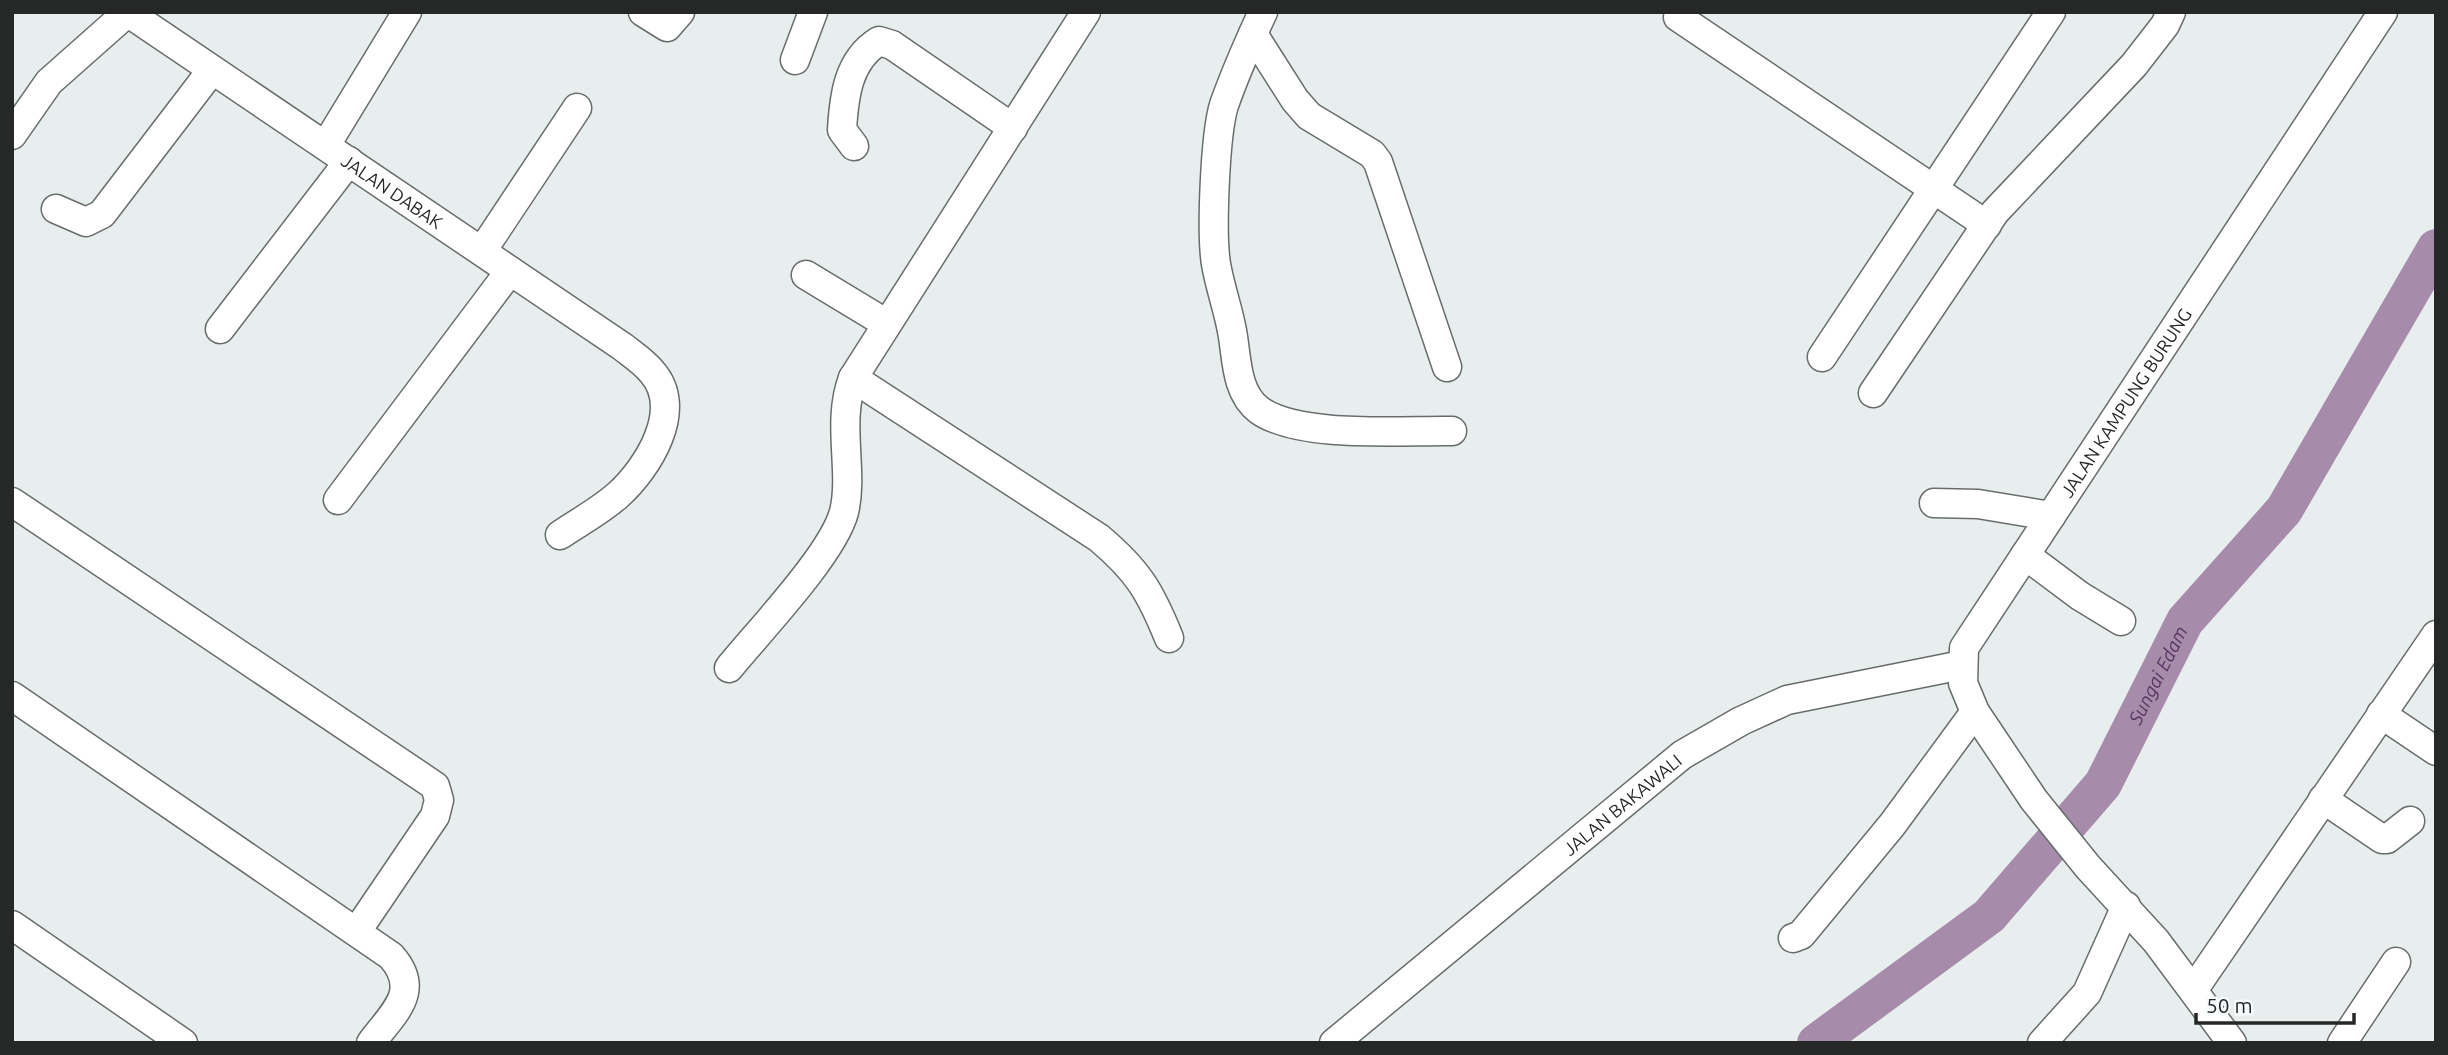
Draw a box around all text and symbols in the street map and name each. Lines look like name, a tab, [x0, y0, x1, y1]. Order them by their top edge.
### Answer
street label: JALAN DABAK	[338, 150, 446, 232]
street label: JALAN KAMPUNG BURUNG	[2056, 304, 2195, 501]
water label: Sungai Edam	[2123, 622, 2192, 729]
street label: JALAN BAKAWALI	[1559, 750, 1685, 859]
scale bar	[2196, 982, 2354, 1026]
text: 50 m	[2206, 993, 2253, 1017]

